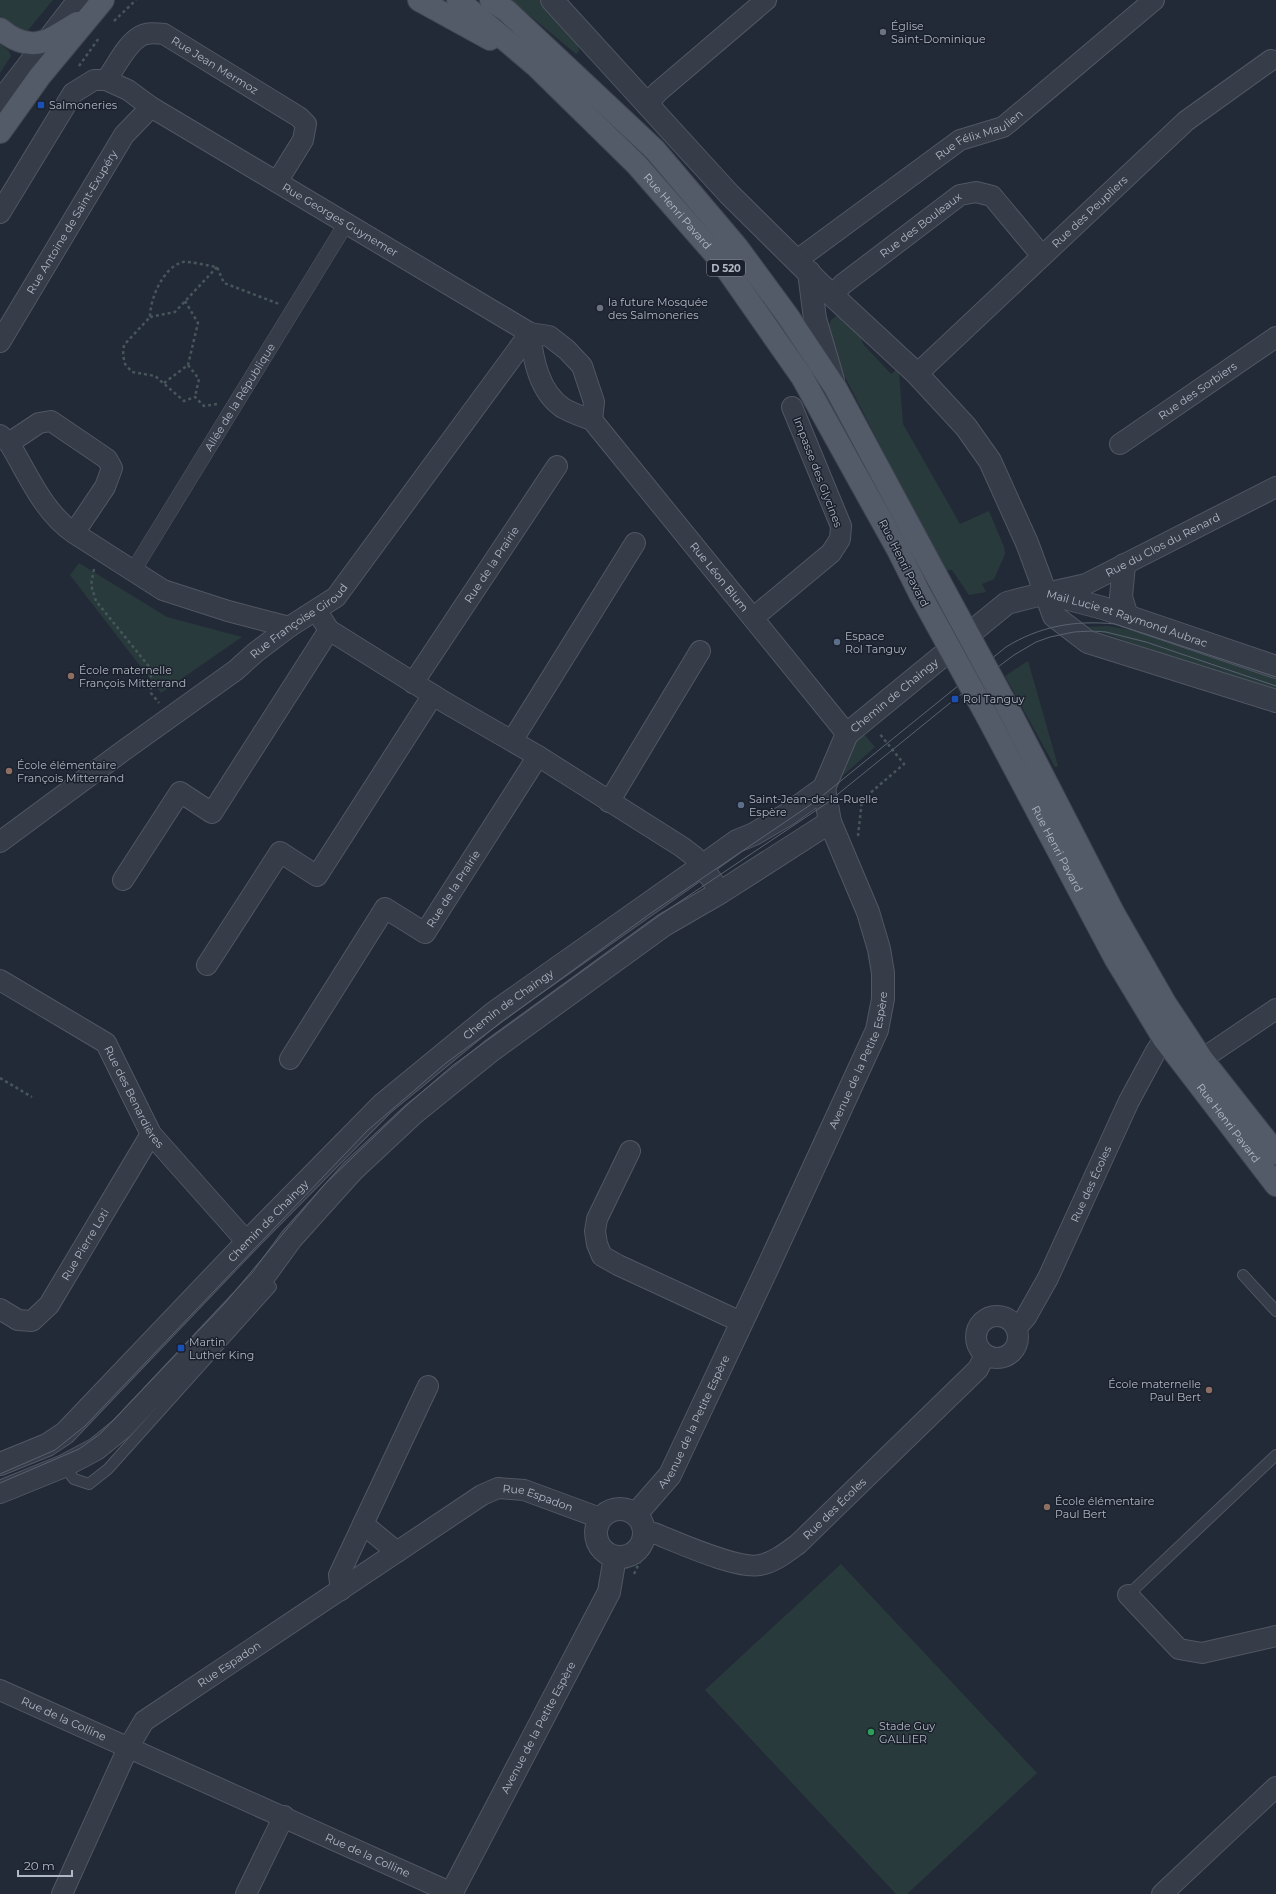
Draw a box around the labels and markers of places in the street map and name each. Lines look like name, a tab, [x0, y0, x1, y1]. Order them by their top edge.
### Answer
place label: Église Saint-Dominique	[891, 19, 986, 46]
marker: Église Saint-Dominique	[878, 27, 888, 37]
place label: Salmoneries	[49, 98, 118, 112]
marker: Salmoneries	[36, 100, 46, 110]
place label: la future Mosquée des Salmoneries	[608, 295, 708, 322]
marker: la future Mosquée des Salmoneries	[595, 303, 605, 313]
place label: Espace Rol Tanguy	[845, 629, 906, 656]
marker: Espace Rol Tanguy	[832, 637, 842, 647]
place label: École maternelle François Mitterrand	[79, 663, 186, 690]
marker: École maternelle François Mitterrand	[66, 671, 76, 681]
place label: Rol Tanguy	[963, 692, 1024, 706]
marker: Rol Tanguy	[950, 694, 960, 704]
place label: École élémentaire François Mitterrand	[17, 758, 124, 785]
marker: École élémentaire François Mitterrand	[4, 766, 14, 776]
place label: Saint-Jean-de-la-Ruelle Espère	[749, 792, 878, 819]
marker: Saint-Jean-de-la-Ruelle Espère	[736, 800, 746, 810]
place label: Martin Luther King	[189, 1335, 254, 1362]
marker: Martin Luther King	[176, 1343, 186, 1353]
place label: École maternelle Paul Bert	[1108, 1377, 1202, 1404]
marker: École maternelle Paul Bert	[1204, 1385, 1214, 1395]
place label: École élémentaire Paul Bert	[1055, 1494, 1155, 1521]
marker: École élémentaire Paul Bert	[1042, 1502, 1052, 1512]
place label: Stade Guy GALLIER	[879, 1719, 935, 1746]
marker: Stade Guy GALLIER	[866, 1727, 876, 1737]

